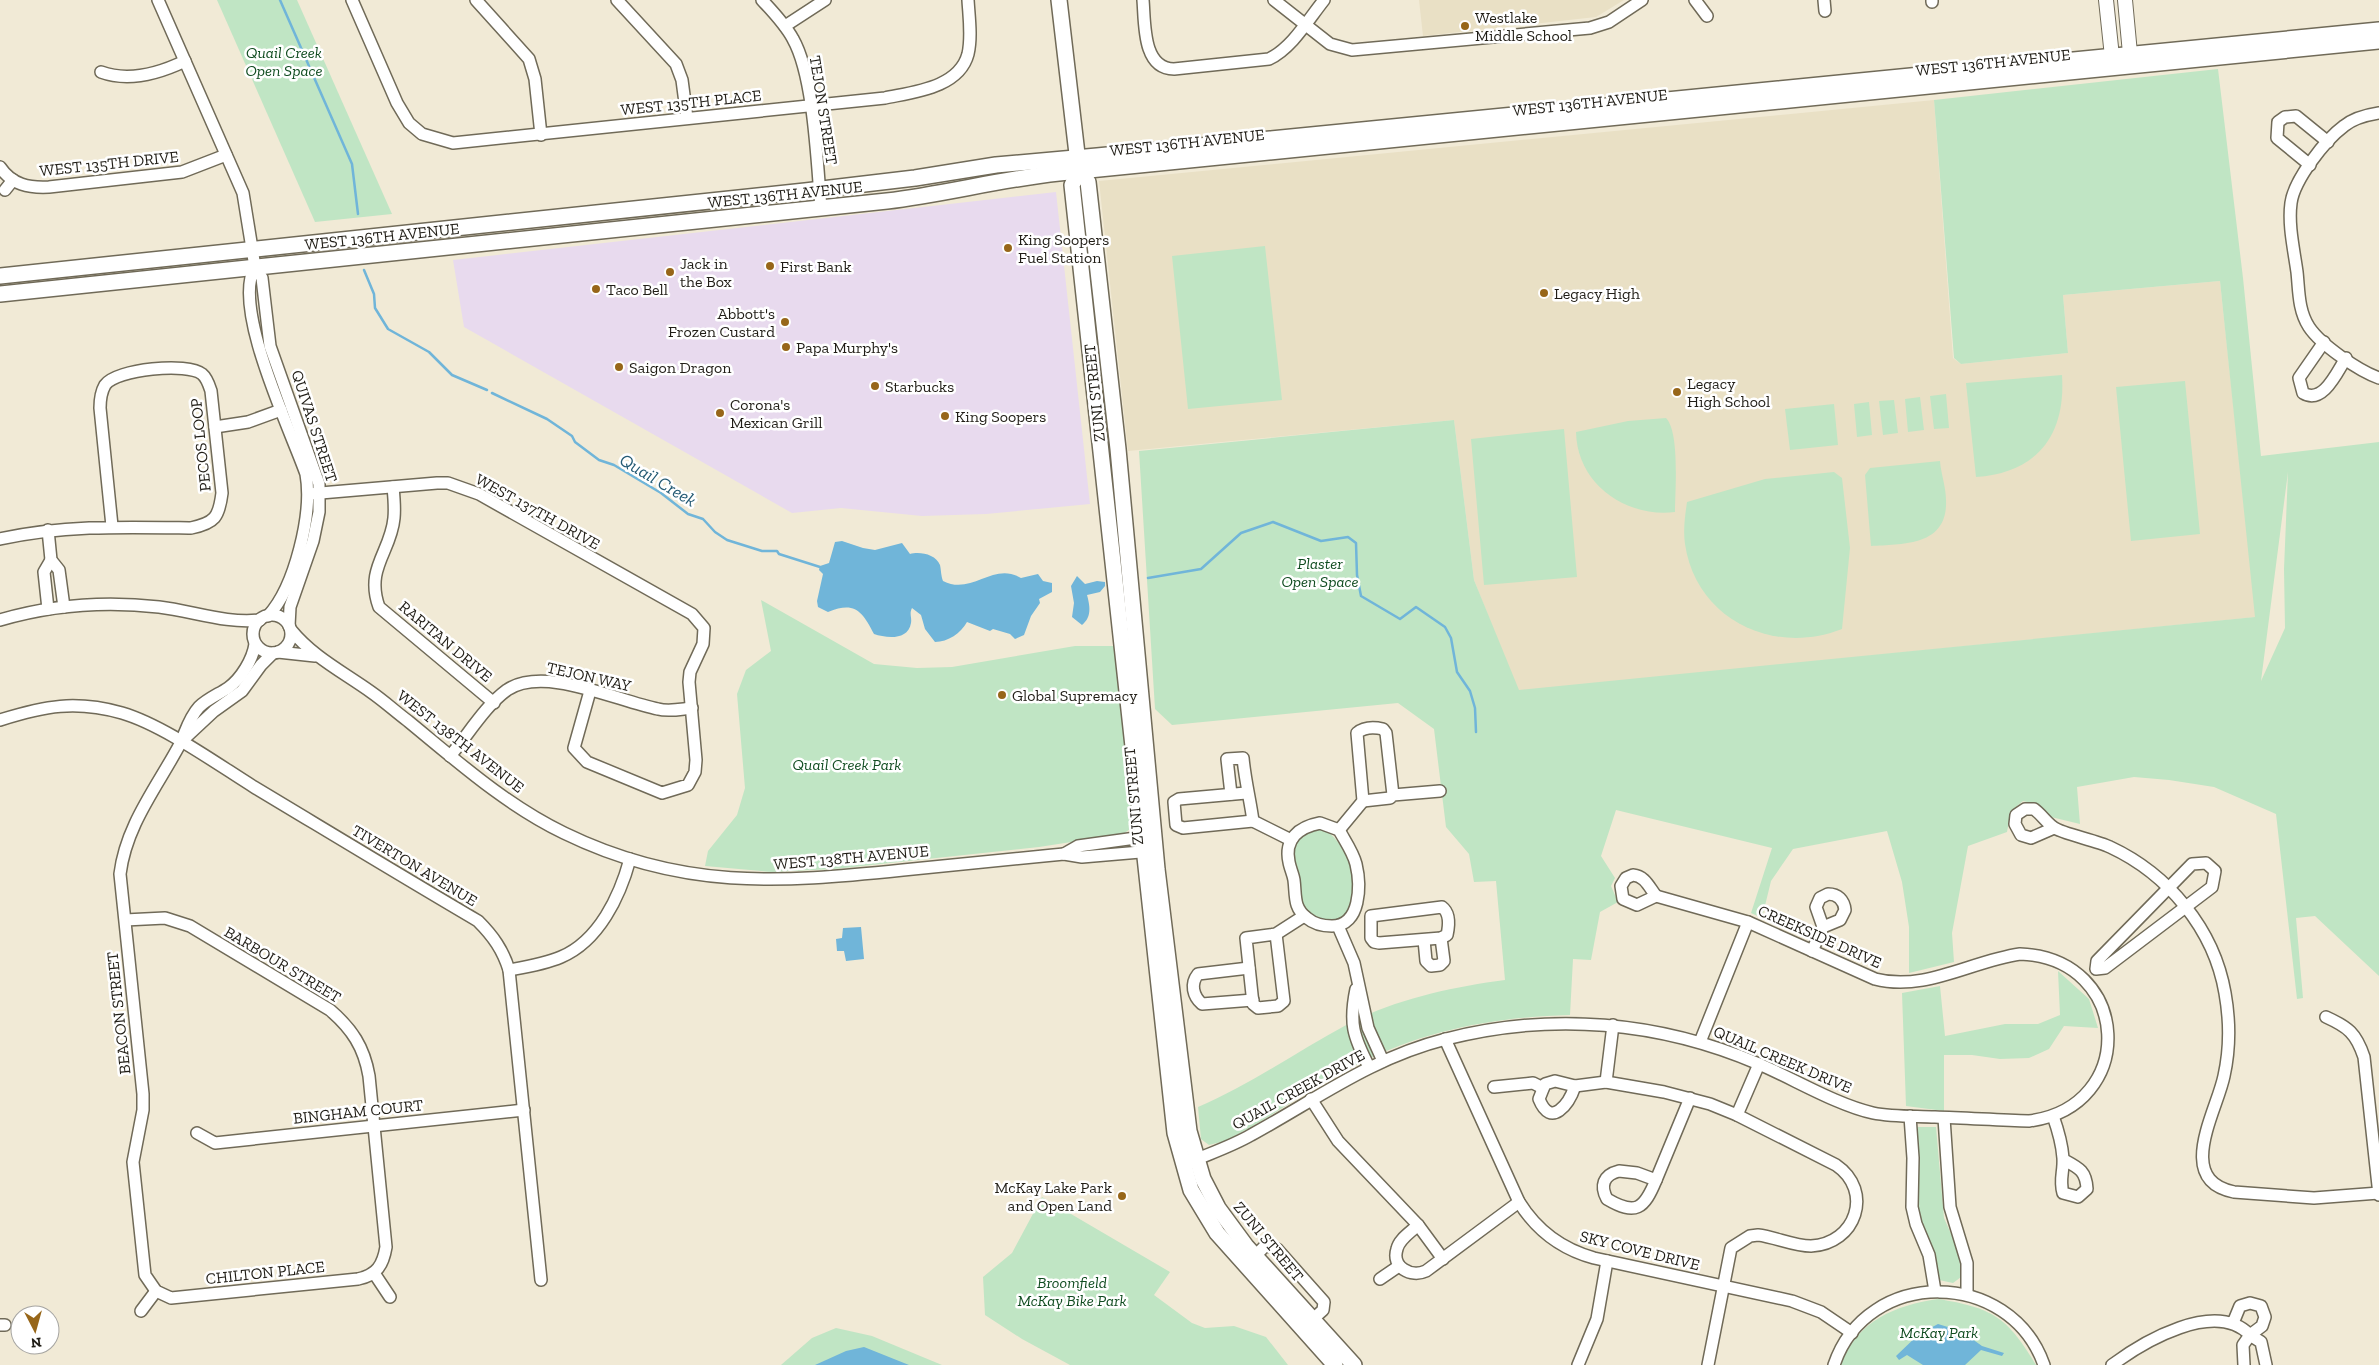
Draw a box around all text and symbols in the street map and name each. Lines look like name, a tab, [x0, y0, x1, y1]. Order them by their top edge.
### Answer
place label: Westlake Middle School	[1475, 8, 1572, 45]
marker: Westlake Middle School	[1459, 20, 1471, 32]
park label: Quail Creek Open Space	[245, 43, 323, 80]
street label: WEST 136TH AVENUE	[1915, 45, 2071, 80]
street label: TEJON STREET	[805, 54, 842, 166]
street label: WEST 136TH AVENUE	[1512, 85, 1668, 120]
street label: WEST 135TH PLACE	[620, 86, 762, 119]
street label: WEST 136TH AVENUE	[1109, 125, 1265, 160]
street label: WEST 135TH DRIVE	[39, 147, 180, 180]
street label: WEST 136TH AVENUE	[707, 177, 863, 212]
street label: WEST 136TH AVENUE	[304, 219, 460, 254]
place label: King Soopers Fuel Station	[1018, 230, 1109, 267]
marker: King Soopers Fuel Station	[1002, 242, 1014, 254]
place label: Jack in the Box	[680, 254, 732, 291]
place label: First Bank	[780, 257, 852, 276]
marker: First Bank	[764, 260, 776, 272]
marker: Jack in the Box	[664, 266, 676, 278]
place label: Taco Bell	[606, 280, 668, 299]
marker: Taco Bell	[590, 283, 602, 295]
place label: Legacy High	[1554, 284, 1640, 303]
marker: Legacy High	[1538, 287, 1550, 299]
place label: Abbott's Frozen Custard	[668, 304, 775, 341]
marker: Abbott's Frozen Custard	[779, 316, 791, 328]
place label: Papa Murphy's	[796, 338, 898, 357]
marker: Papa Murphy's	[780, 341, 792, 353]
street label: ZUNI STREET	[1080, 343, 1109, 443]
place label: Saigon Dragon	[629, 358, 732, 377]
marker: Saigon Dragon	[613, 361, 625, 373]
street label: QUIVAS STREET	[287, 368, 342, 485]
place label: Legacy High School	[1687, 374, 1770, 411]
place label: Starbucks	[885, 377, 954, 396]
marker: Starbucks	[869, 380, 881, 392]
marker: Legacy High School	[1671, 386, 1683, 398]
place label: Corona's Mexican Grill	[730, 395, 823, 432]
street label: PECOS LOOP	[186, 397, 215, 493]
marker: Corona's Mexican Grill	[714, 407, 726, 419]
place label: King Soopers	[955, 407, 1046, 426]
marker: King Soopers	[939, 410, 951, 422]
water label: Quail Creek	[616, 449, 700, 511]
street label: WEST 137TH DRIVE	[472, 469, 603, 553]
park label: Plaster Open Space	[1281, 554, 1359, 591]
street label: RARITAN DRIVE	[395, 597, 496, 686]
street label: TEJON WAY	[545, 658, 633, 695]
street label: WEST 138TH AVENUE	[394, 686, 528, 797]
place label: Global Supremacy	[1012, 686, 1138, 705]
marker: Global Supremacy	[996, 689, 1008, 701]
street label: ZUNI STREET	[1120, 746, 1147, 846]
park label: Quail Creek Park	[793, 755, 901, 774]
street label: TIVERTON AVENUE	[349, 821, 481, 910]
street label: WEST 138TH AVENUE	[773, 841, 929, 874]
street label: CREEKSIDE DRIVE	[1755, 901, 1884, 972]
street label: BARBOUR STREET	[221, 922, 345, 1007]
street label: BEACON STREET	[103, 951, 134, 1075]
street label: QUAIL CREEK DRIVE	[1711, 1022, 1855, 1097]
street label: QUAIL CREEK DRIVE	[1229, 1045, 1368, 1134]
street label: BINGHAM COURT	[292, 1095, 424, 1128]
place label: McKay Lake Park and Open Land	[995, 1178, 1113, 1215]
marker: McKay Lake Park and Open Land	[1116, 1190, 1128, 1202]
street label: ZUNI STREET	[1230, 1198, 1308, 1285]
street label: SKY COVE DRIVE	[1578, 1226, 1702, 1275]
street label: CHILTON PLACE	[205, 1257, 326, 1288]
park label: Broomfield McKay Bike Park	[1017, 1273, 1127, 1310]
north arrow	[10, 1305, 60, 1355]
park label: McKay Park	[1900, 1323, 1978, 1342]
text: N	[30, 1333, 42, 1351]

